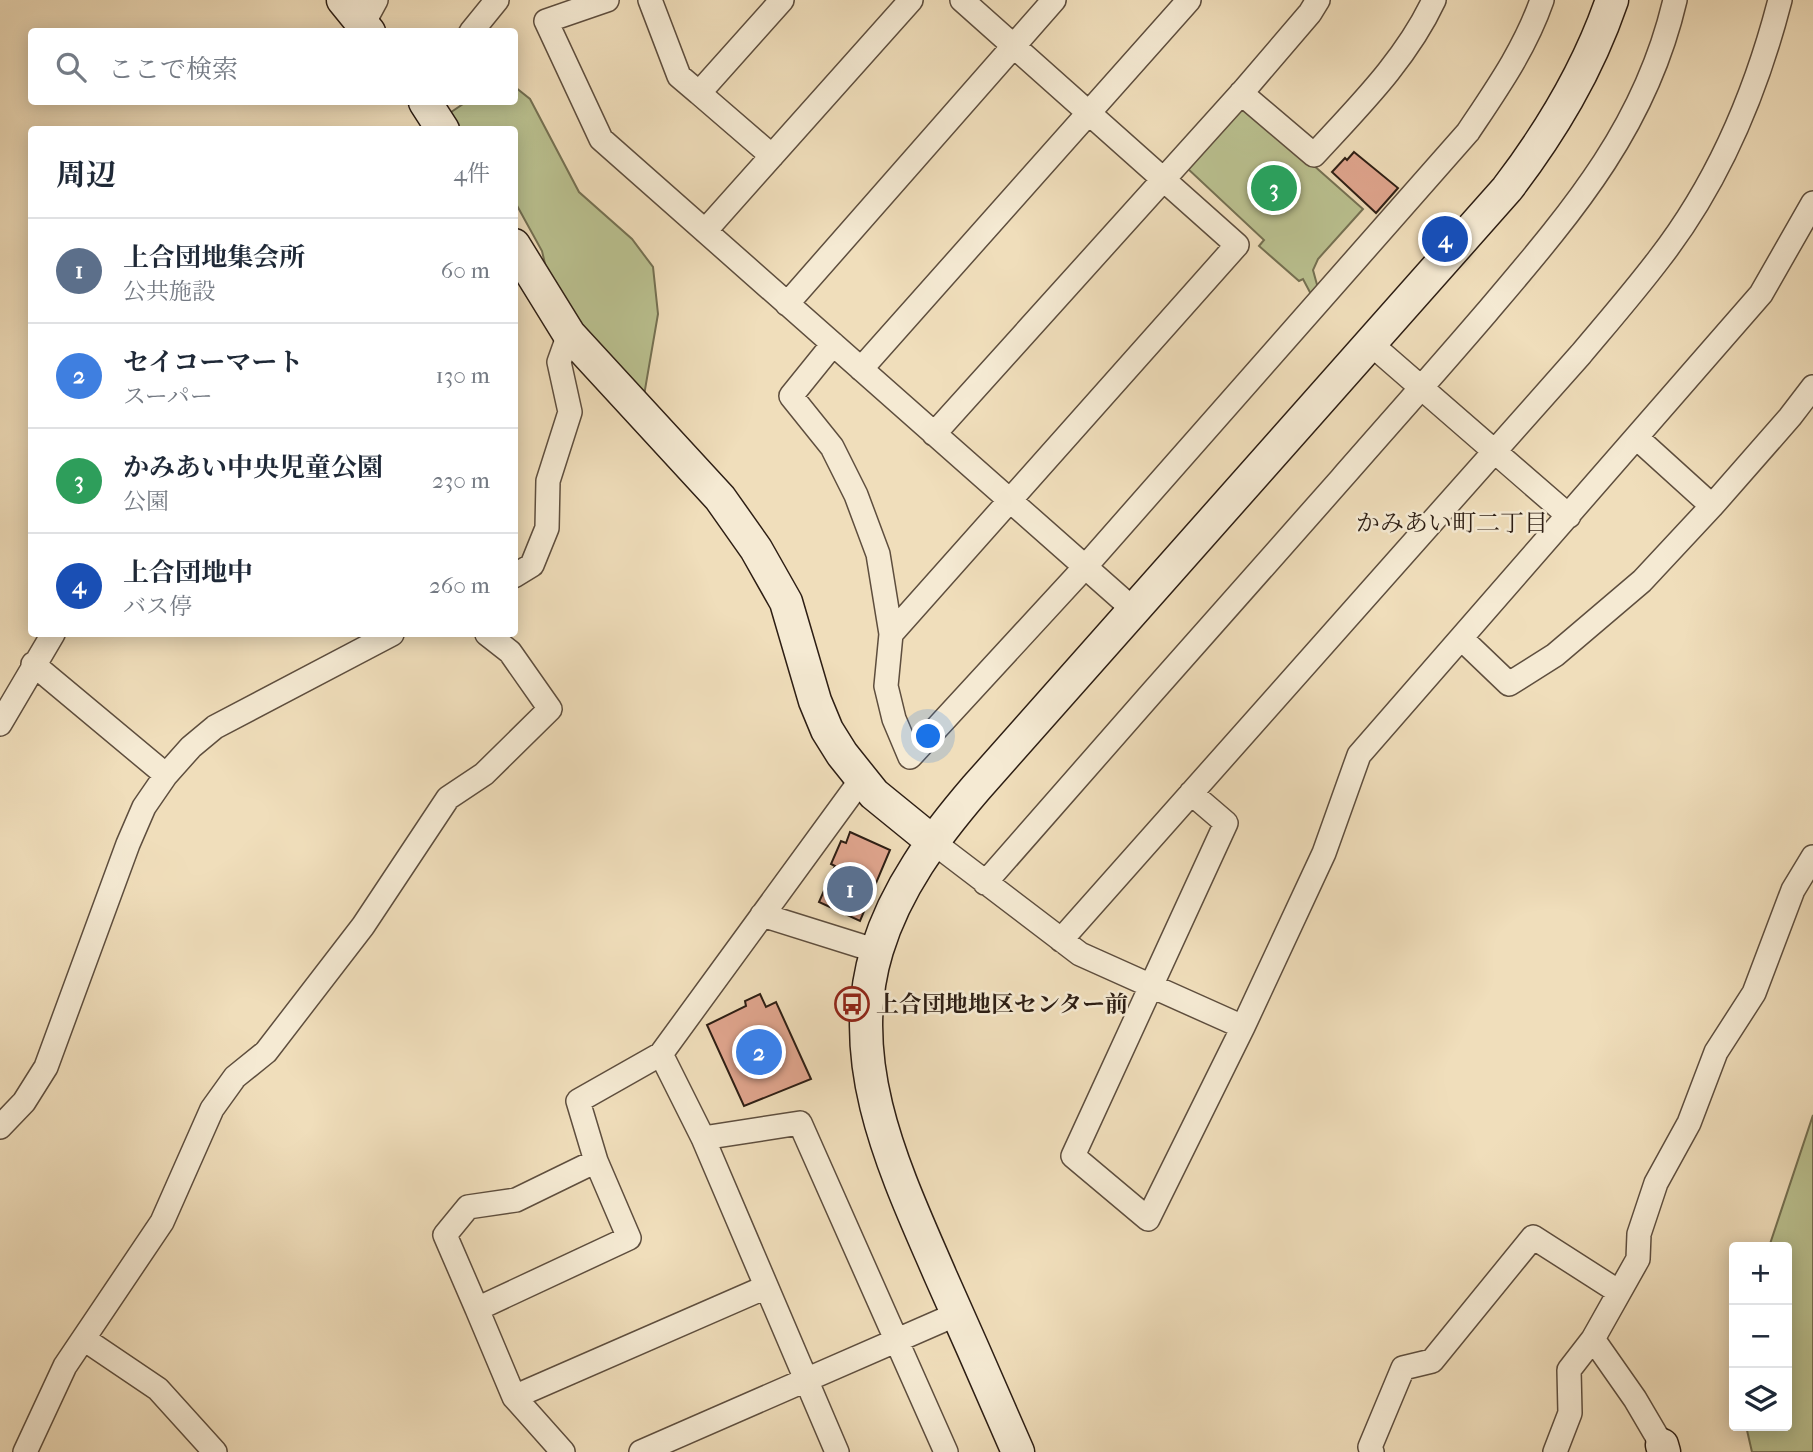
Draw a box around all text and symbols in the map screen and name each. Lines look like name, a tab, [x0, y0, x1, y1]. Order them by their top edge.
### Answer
search box	[28, 28, 518, 105]
icon: search	[52, 48, 90, 86]
text: ここで検索	[108, 54, 238, 85]
text: 周辺	[56, 158, 116, 193]
text: 4件	[453, 160, 490, 187]
pin: 3	[1251, 162, 1297, 214]
pin: 4	[1422, 213, 1468, 265]
text: 上合団地集会所	[123, 242, 305, 273]
text: 1	[75, 257, 83, 284]
text: 60 m	[441, 257, 490, 284]
text: 公共施設	[123, 278, 215, 305]
text: セイコーマート	[123, 347, 303, 378]
text: 2	[73, 362, 85, 389]
text: 130 m	[436, 362, 490, 389]
text: スーパー	[123, 383, 213, 410]
text: かみあい中央児童公園	[123, 452, 383, 483]
text: 3	[74, 467, 84, 494]
text: 230 m	[432, 467, 490, 494]
text: 公園	[123, 488, 169, 515]
district label: かみあい町二丁目	[1356, 509, 1548, 537]
text: 上合団地中	[123, 557, 253, 588]
text: 4	[72, 572, 86, 599]
text: 260 m	[429, 572, 490, 599]
text: バス停	[123, 593, 192, 620]
your location	[911, 719, 945, 753]
pin: 1	[827, 863, 873, 915]
bus stop icon: 上合団地地区センター前	[833, 985, 871, 1023]
place label: 上合団地地区センター前	[876, 991, 1128, 1018]
pin: 2	[736, 1026, 782, 1078]
map controls	[1729, 1242, 1792, 1431]
button: +	[1729, 1242, 1792, 1305]
button: −	[1729, 1305, 1792, 1368]
button: layers	[1729, 1368, 1792, 1431]

